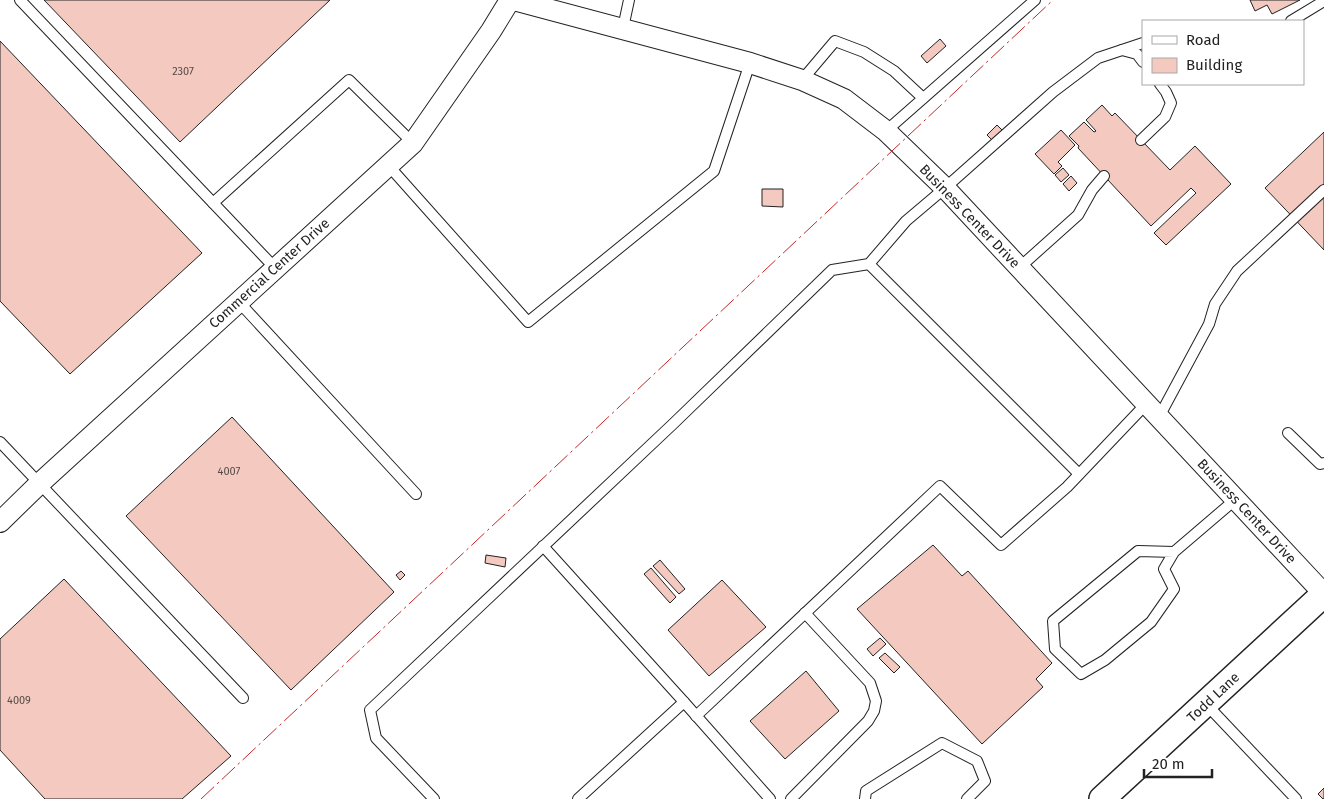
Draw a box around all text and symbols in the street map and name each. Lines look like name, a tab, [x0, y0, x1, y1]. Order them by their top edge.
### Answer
legend	[1142, 20, 1304, 85]
text: Road	[1186, 31, 1221, 49]
text: Building	[1186, 56, 1242, 74]
house number: 2307	[172, 65, 194, 78]
street label: Business Center Drive	[916, 161, 1023, 272]
street label: Commercial Center Drive	[206, 215, 333, 332]
street label: Business Center Drive	[1194, 455, 1300, 567]
house number: 4007	[218, 465, 241, 478]
street label: Todd Lane	[1184, 669, 1243, 726]
house number: 4009	[7, 694, 31, 707]
scale bar	[1144, 746, 1212, 778]
text: 20 m	[1152, 755, 1185, 773]

